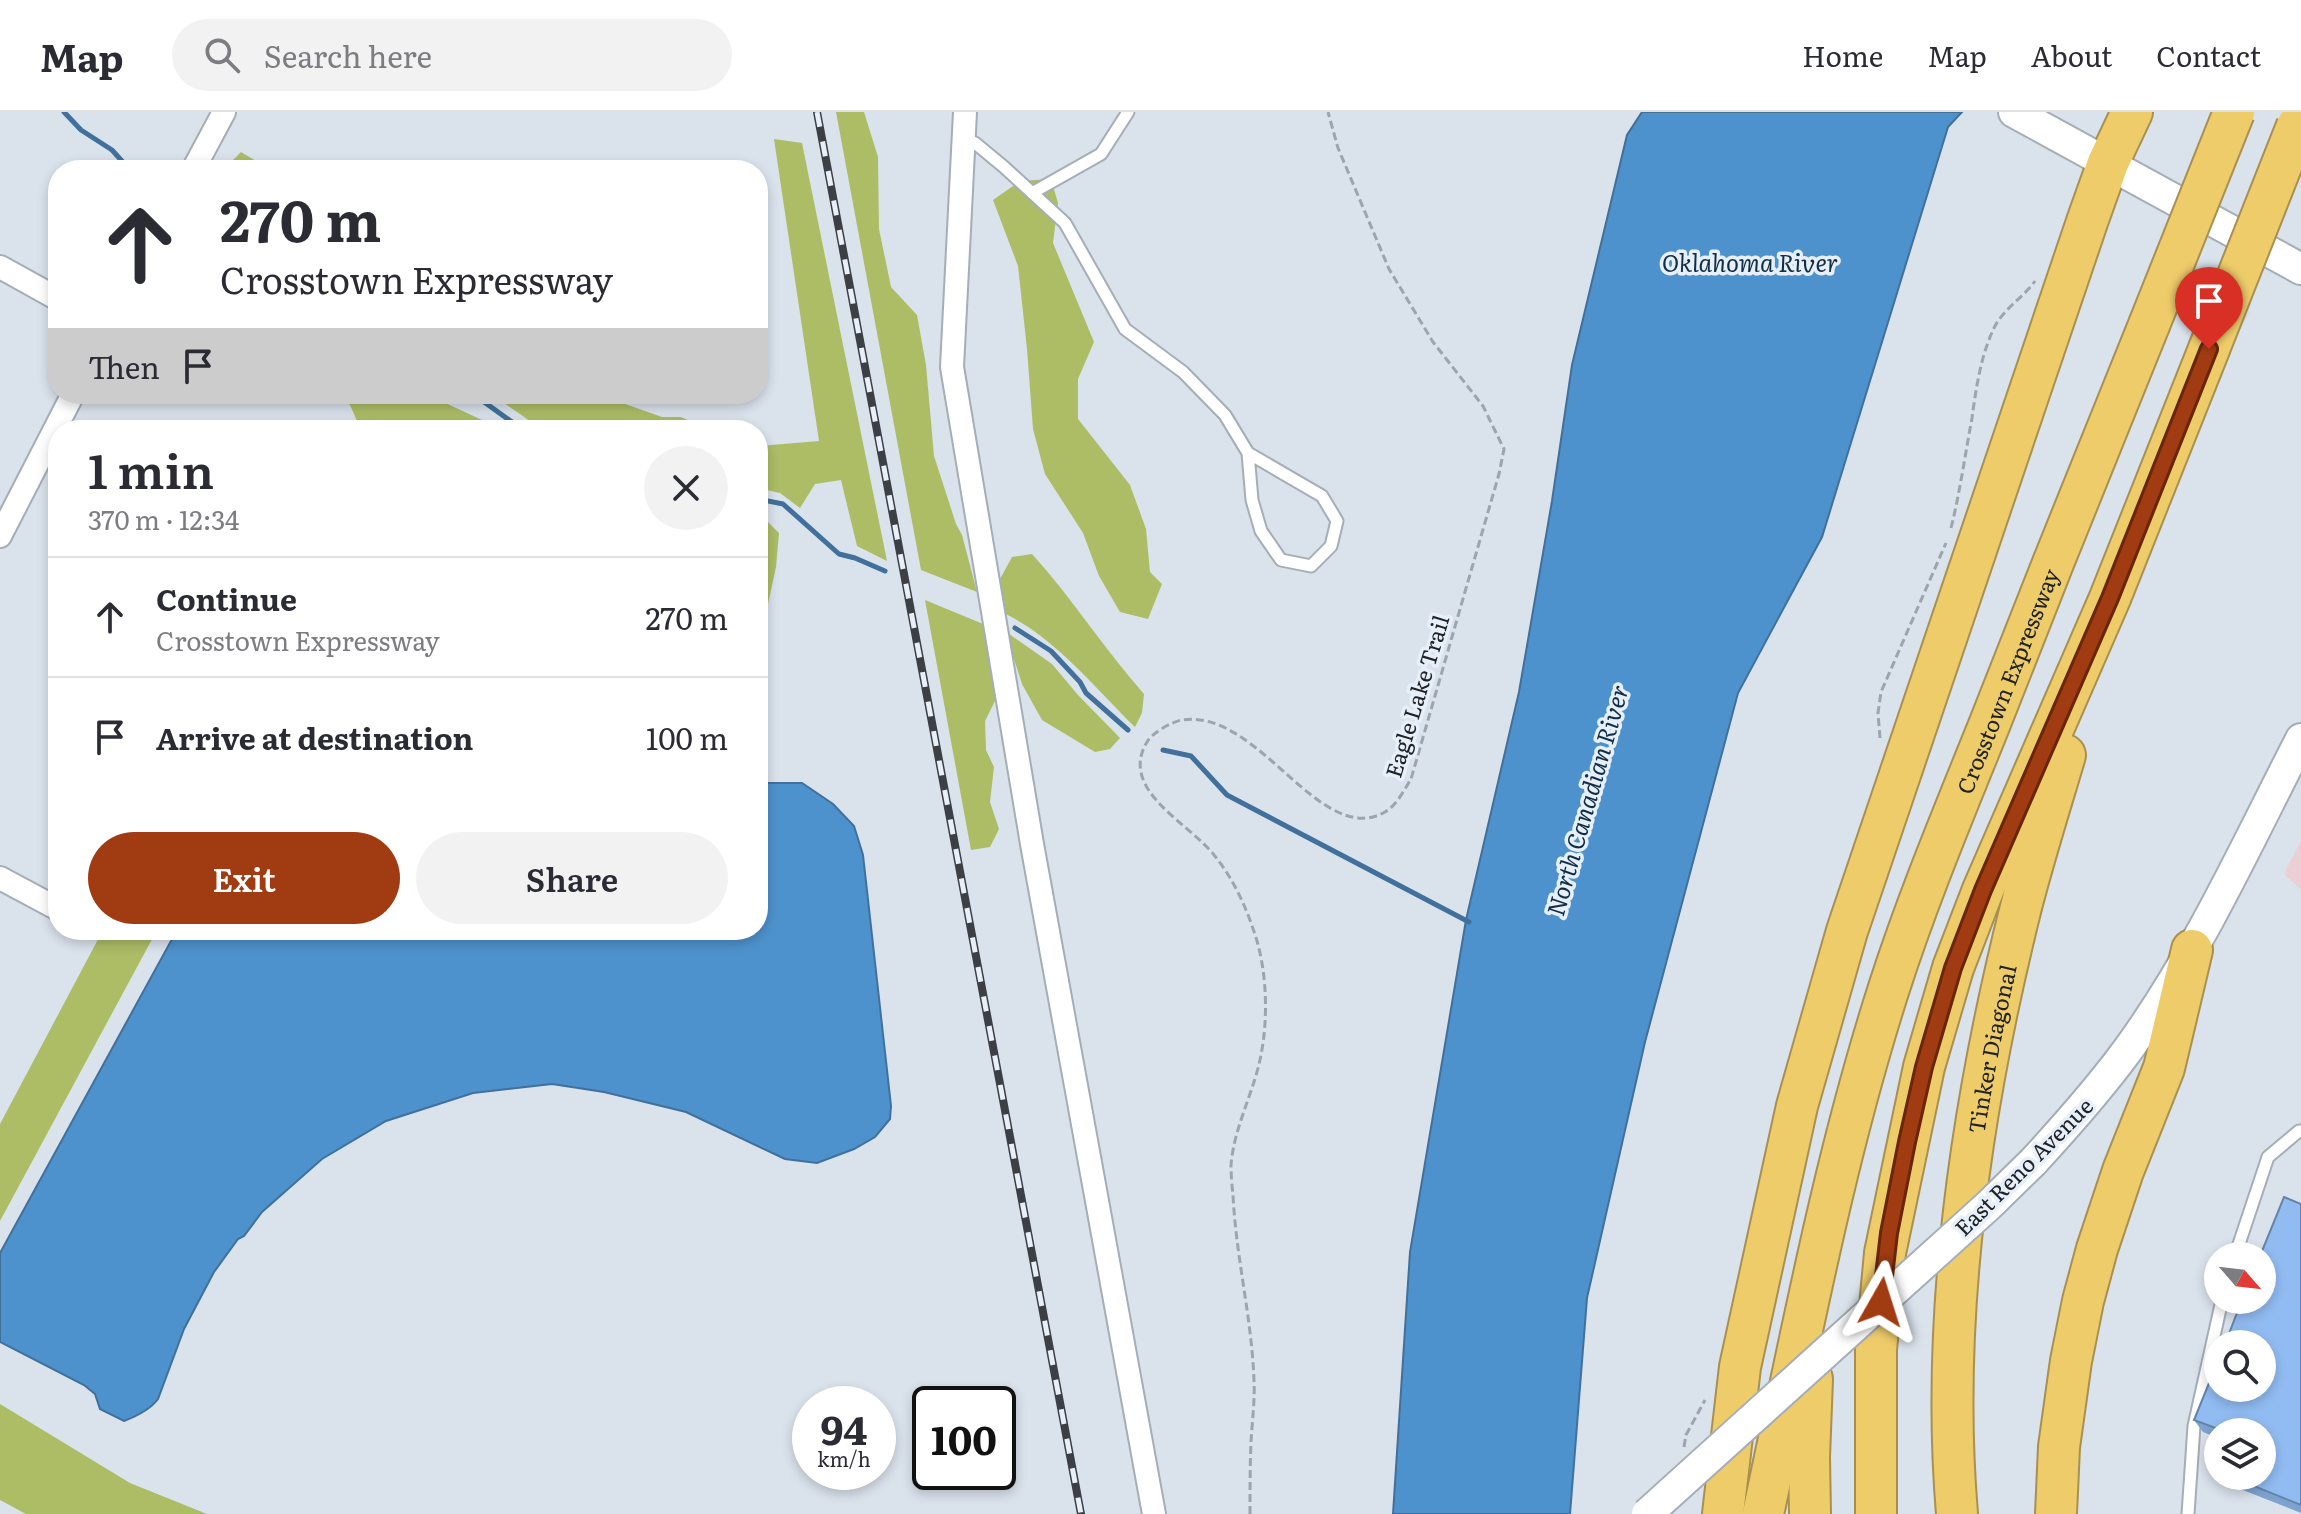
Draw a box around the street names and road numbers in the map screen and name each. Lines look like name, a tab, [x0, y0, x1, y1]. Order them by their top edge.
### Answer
street label: Crosstown Expressway	[1947, 563, 2066, 798]
street label: Eagle Lake Trail	[1376, 611, 1456, 781]
street label: Tinker Diagonal	[1958, 961, 2023, 1136]
street label: East Reno Avenue	[1946, 1089, 2100, 1243]

